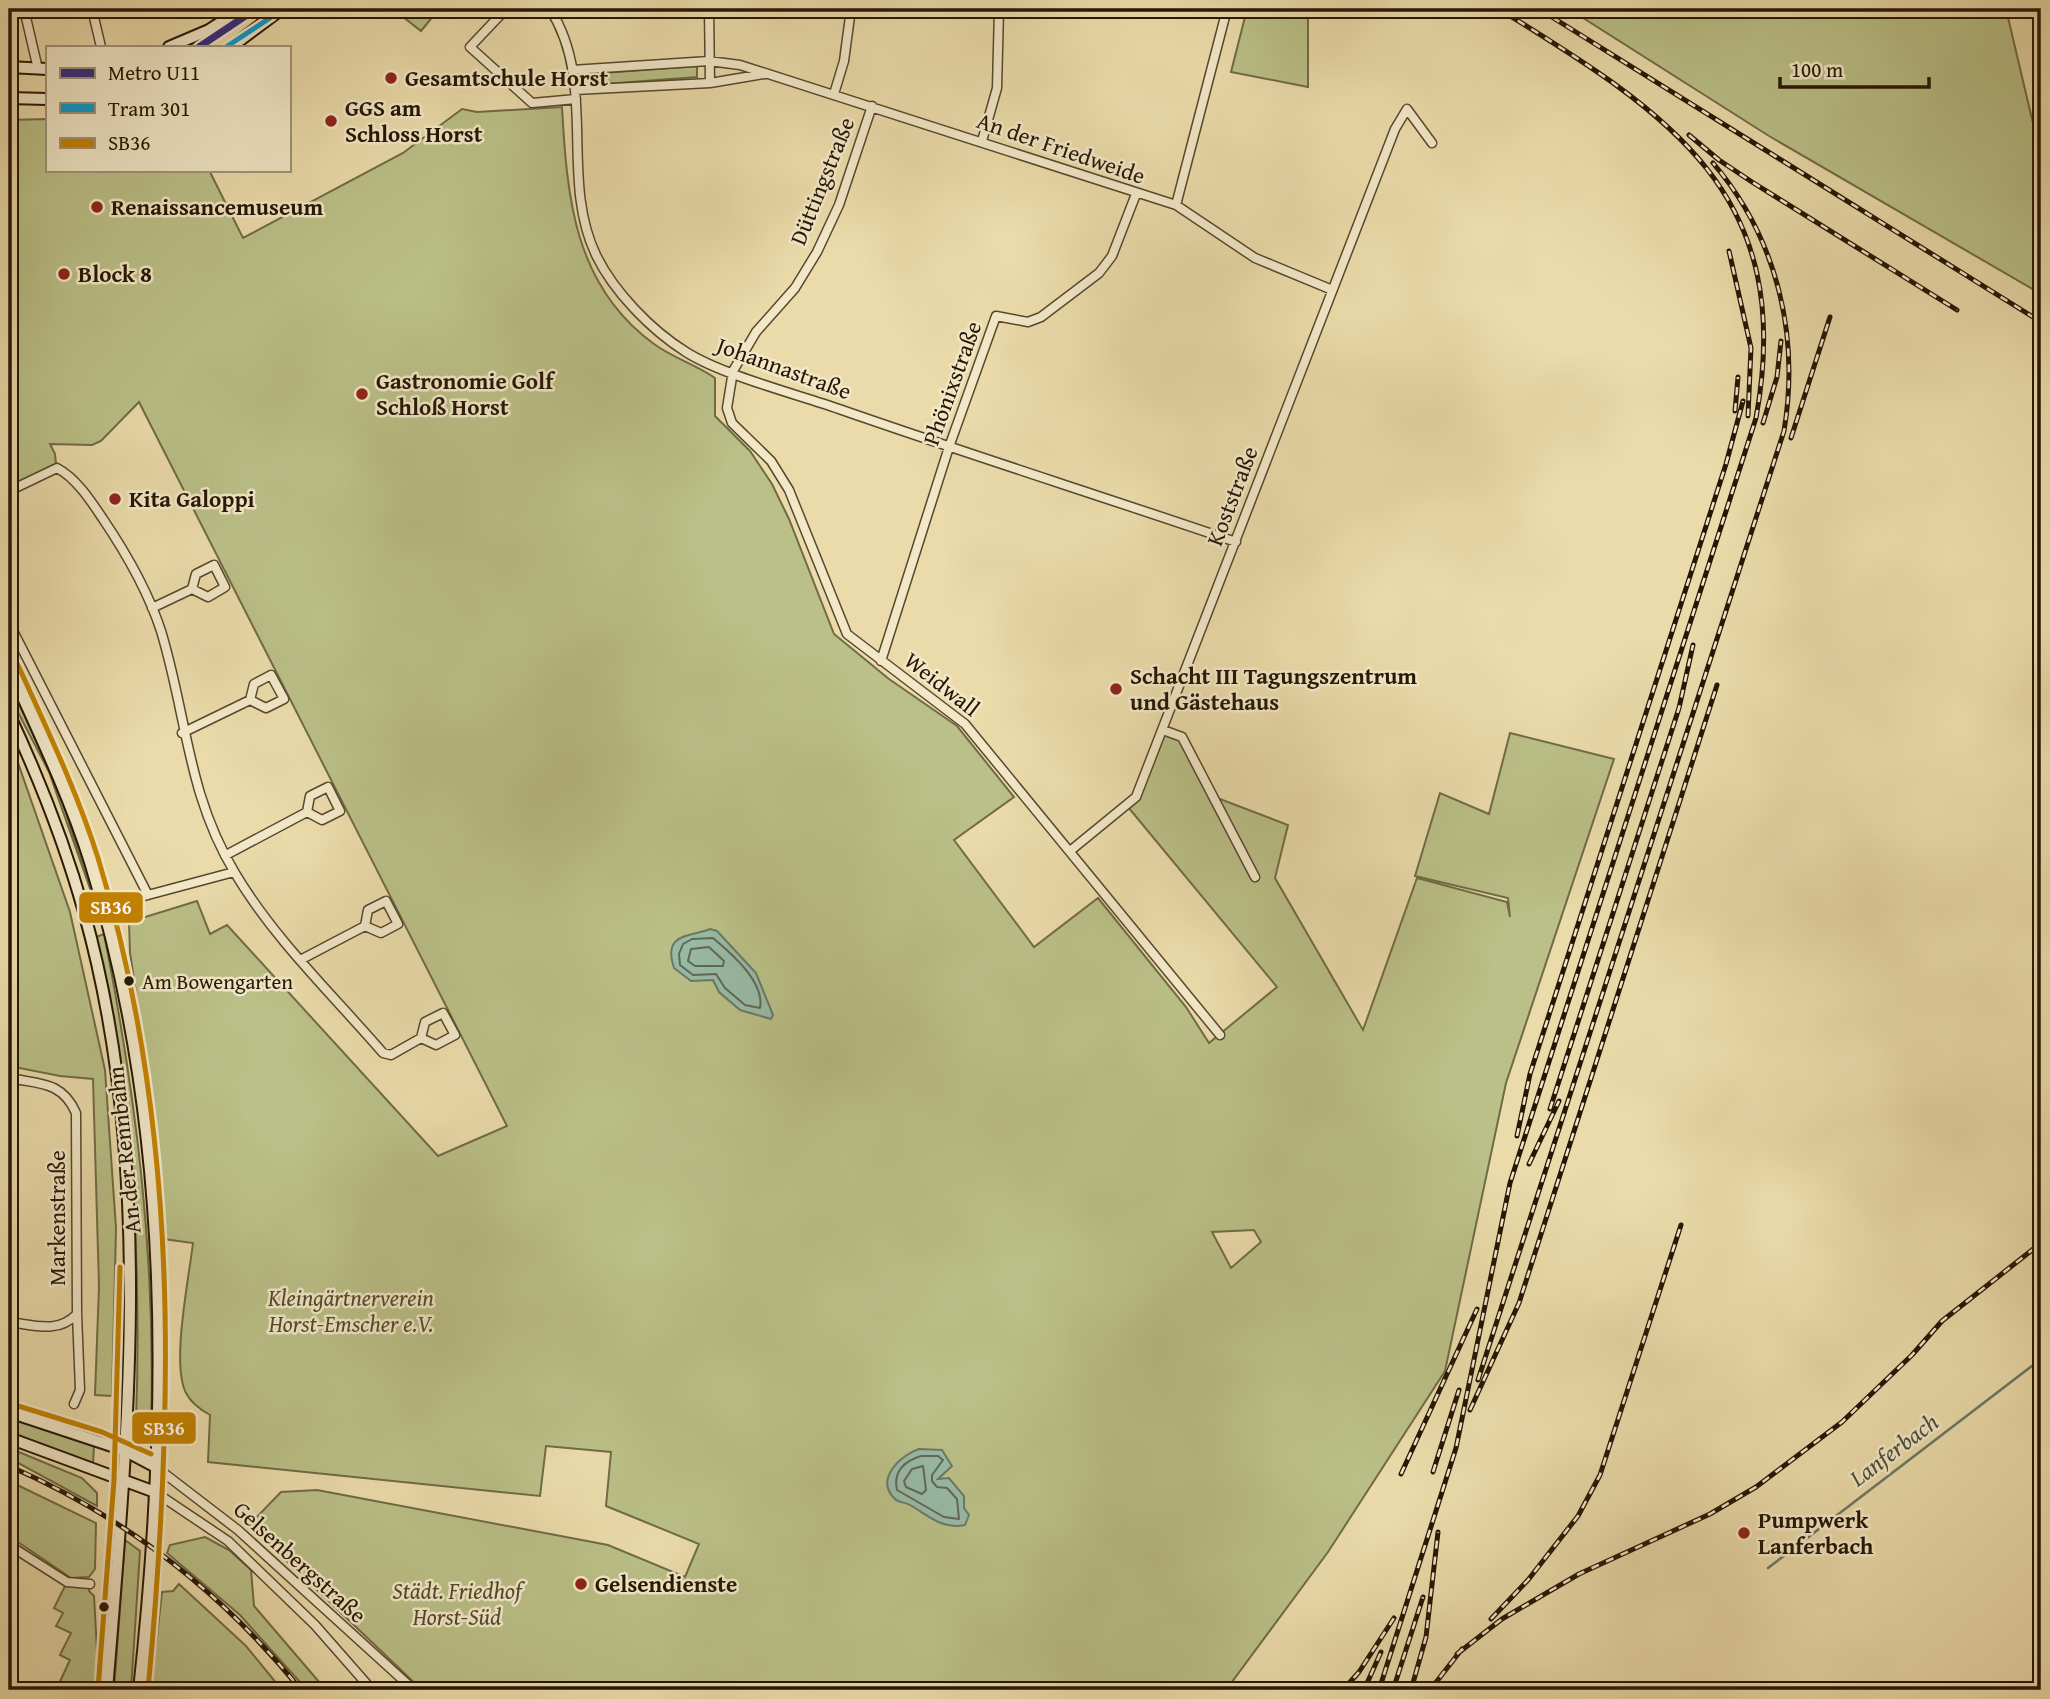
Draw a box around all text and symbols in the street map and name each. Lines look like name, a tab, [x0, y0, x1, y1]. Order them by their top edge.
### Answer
legend	[46, 46, 290, 172]
scale bar	[1780, 46, 1929, 90]
text: 100 m	[1791, 54, 1843, 85]
text: Metro U11	[108, 57, 200, 88]
place label: Gesamtschule Horst	[405, 61, 608, 94]
marker: Gesamtschule Horst	[383, 70, 399, 86]
place label: GGS am Schloss Horst	[345, 91, 483, 150]
text: Tram 301	[108, 93, 190, 124]
street label: An der Friedweide	[973, 103, 1150, 192]
street label: Düttingstraße	[781, 112, 862, 250]
marker: GGS am Schloss Horst	[323, 113, 339, 129]
text: SB36	[108, 127, 150, 158]
place label: Renaissancemuseum	[111, 190, 323, 223]
marker: Renaissancemuseum	[89, 199, 105, 215]
place label: Block 8	[78, 257, 152, 290]
marker: Block 8	[56, 266, 72, 282]
street label: Phönixstraße	[914, 316, 989, 449]
street label: Johannastraße	[709, 327, 856, 407]
place label: Gastronomie Golf Schloß Horst	[376, 364, 556, 423]
marker: Gastronomie Golf Schloß Horst	[354, 386, 370, 402]
street label: Koststraße	[1197, 441, 1266, 550]
place label: Kita Galoppi	[129, 482, 255, 515]
marker: Kita Galoppi	[107, 491, 123, 507]
street label: Weidwall	[897, 644, 987, 724]
place label: Schacht III Tagungszentrum und Gästehaus	[1130, 659, 1417, 718]
marker: Schacht III Tagungszentrum und Gästehaus	[1108, 681, 1124, 697]
line badge: SB36	[78, 891, 144, 924]
text: SB36	[90, 893, 132, 921]
place label: Am Bowengarten	[142, 966, 293, 997]
marker: Am Bowengarten	[122, 974, 136, 988]
street label: An der Rennbahn	[98, 1065, 149, 1235]
street label: Markenstraße	[40, 1150, 73, 1286]
park label: Kleingärtnerverein Horst-Emscher e.V.	[267, 1281, 434, 1340]
water label: Lanferbach	[1841, 1404, 1946, 1495]
line badge: SB36	[131, 1411, 197, 1445]
text: SB36	[143, 1414, 185, 1442]
street label: Gelsenbergstraße	[227, 1493, 374, 1630]
place label: Pumpwerk Lanferbach	[1758, 1503, 1874, 1562]
marker: Pumpwerk Lanferbach	[1736, 1525, 1752, 1541]
place label: Gelsendienste	[595, 1567, 737, 1600]
park label: Städt. Friedhof Horst-Süd	[392, 1574, 526, 1633]
marker: Gelsendienste	[573, 1576, 589, 1592]
unlabelled marker	[97, 1600, 111, 1614]

